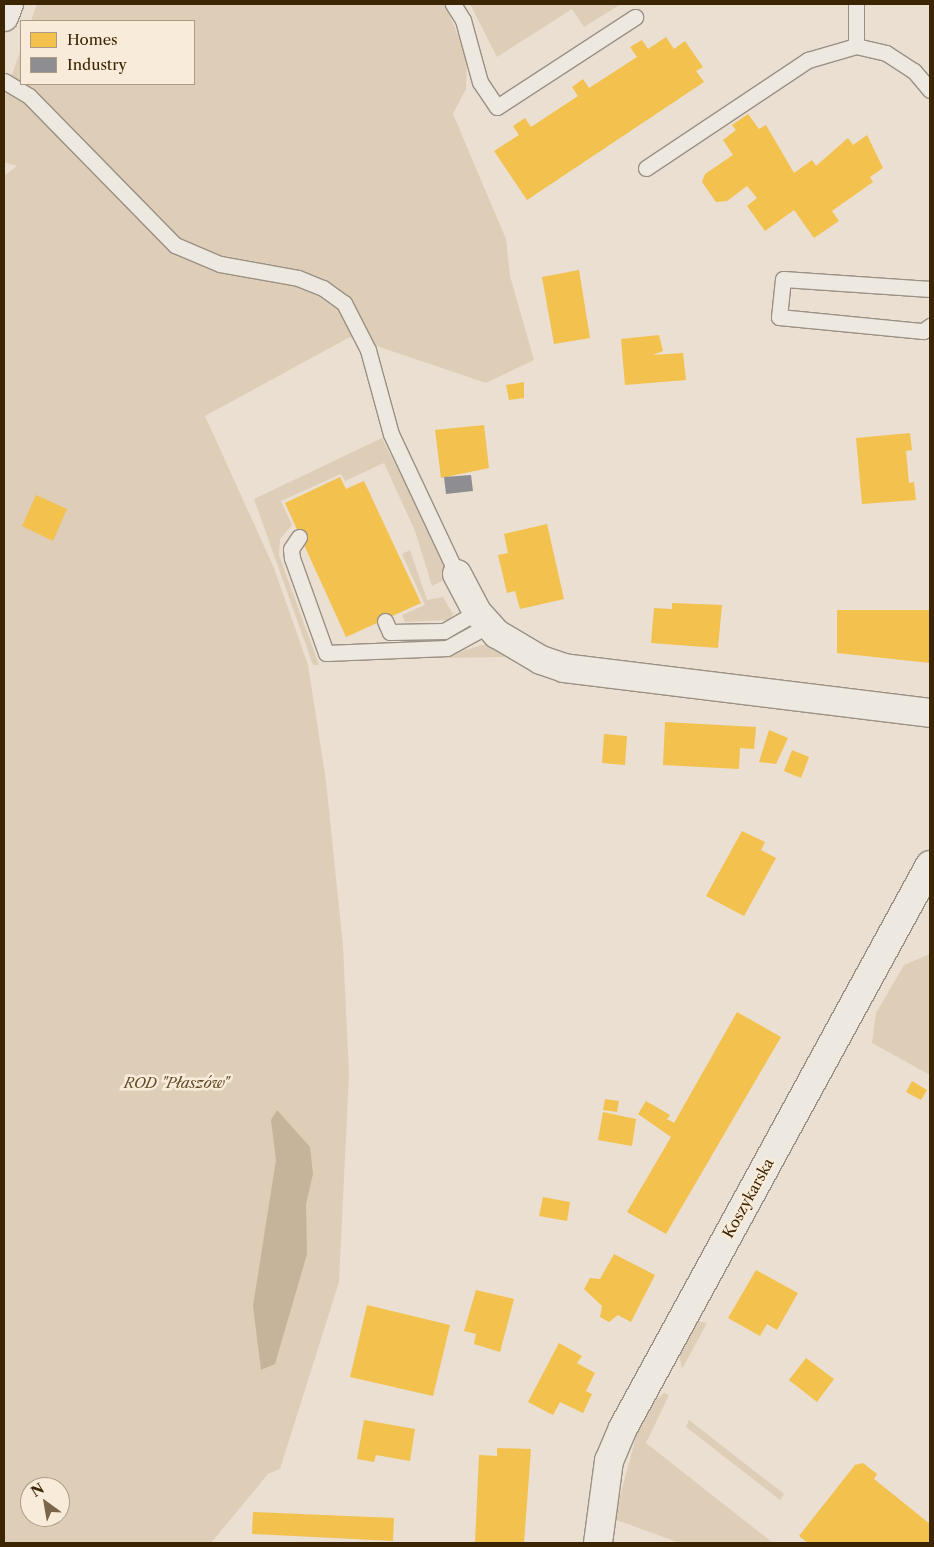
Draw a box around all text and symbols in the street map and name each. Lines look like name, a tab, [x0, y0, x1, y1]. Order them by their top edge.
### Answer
legend	[20, 20, 195, 85]
text: Homes	[67, 30, 118, 49]
text: Industry	[67, 55, 127, 74]
park label: ROD "Płaszów"	[124, 1074, 228, 1092]
street label: Koszykarska	[719, 1155, 777, 1241]
north arrow	[20, 1477, 70, 1527]
text: N	[28, 1479, 48, 1501]

